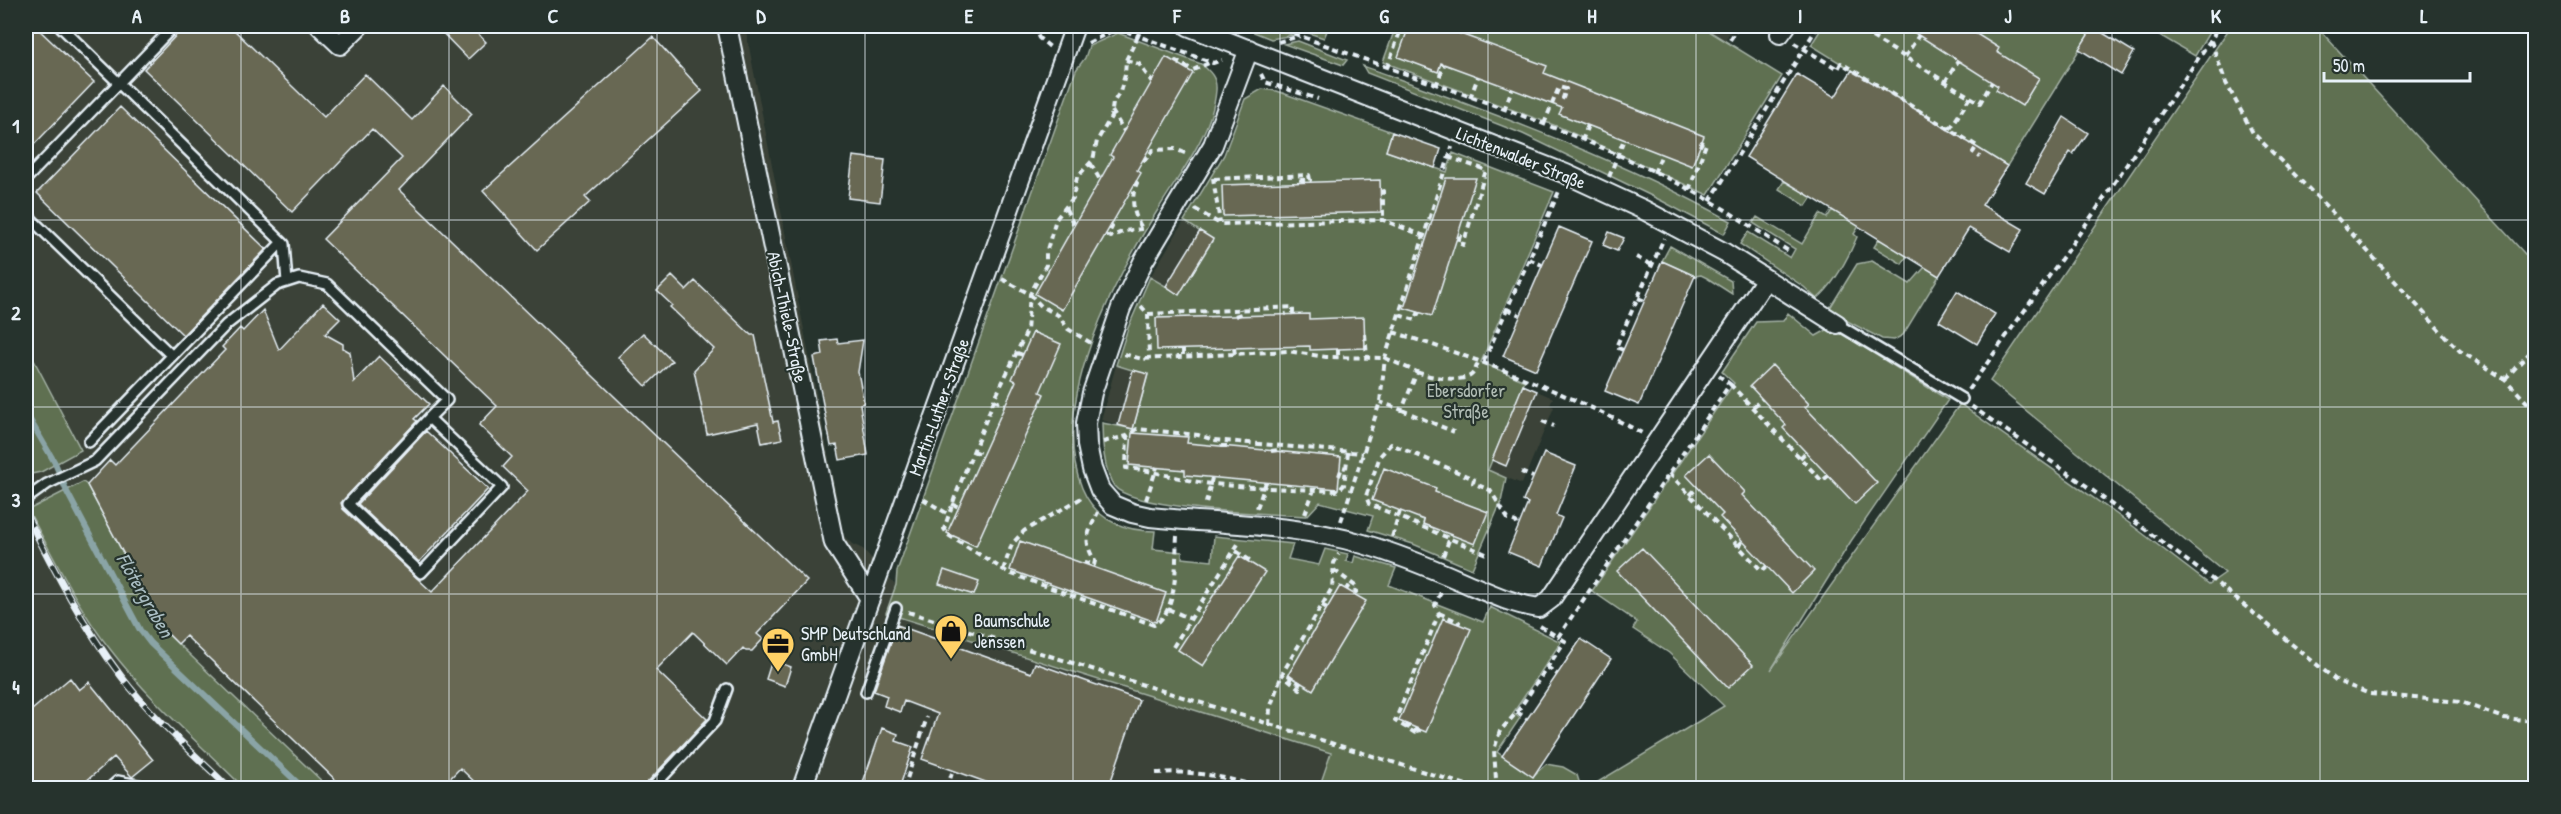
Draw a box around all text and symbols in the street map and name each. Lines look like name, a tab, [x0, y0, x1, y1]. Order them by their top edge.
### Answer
text: A	[132, 2, 142, 29]
text: B	[340, 2, 350, 29]
text: C	[548, 2, 559, 29]
text: D	[756, 2, 766, 29]
text: E	[965, 2, 974, 29]
text: F	[1172, 2, 1182, 29]
text: G	[1379, 2, 1389, 29]
text: H	[1587, 2, 1597, 29]
text: I	[1798, 2, 1802, 29]
text: J	[2004, 2, 2012, 29]
text: K	[2211, 2, 2222, 29]
text: L	[2420, 2, 2428, 29]
scale bar	[2324, 45, 2470, 83]
text: 50 m	[2333, 53, 2365, 78]
text: 1	[12, 112, 20, 139]
street label: Lichtenwalder Straße	[1453, 120, 1590, 195]
street label: Abich-Thiele-Straße	[761, 249, 814, 385]
text: 2	[11, 299, 21, 326]
street label: Martin-Luther-Straße	[902, 335, 975, 479]
park label: Ebersdorfer Straße	[1427, 378, 1505, 424]
text: 3	[12, 486, 21, 513]
water label: Flötergraben	[110, 548, 181, 644]
place label: Baumschule Jenssen	[974, 608, 1050, 654]
shop icon: Baumschule Jenssen	[933, 613, 969, 660]
place label: SMP Deutschland GmbH	[801, 621, 910, 667]
office icon: SMP Deutschland GmbH	[760, 626, 796, 673]
text: 4	[12, 673, 20, 700]

